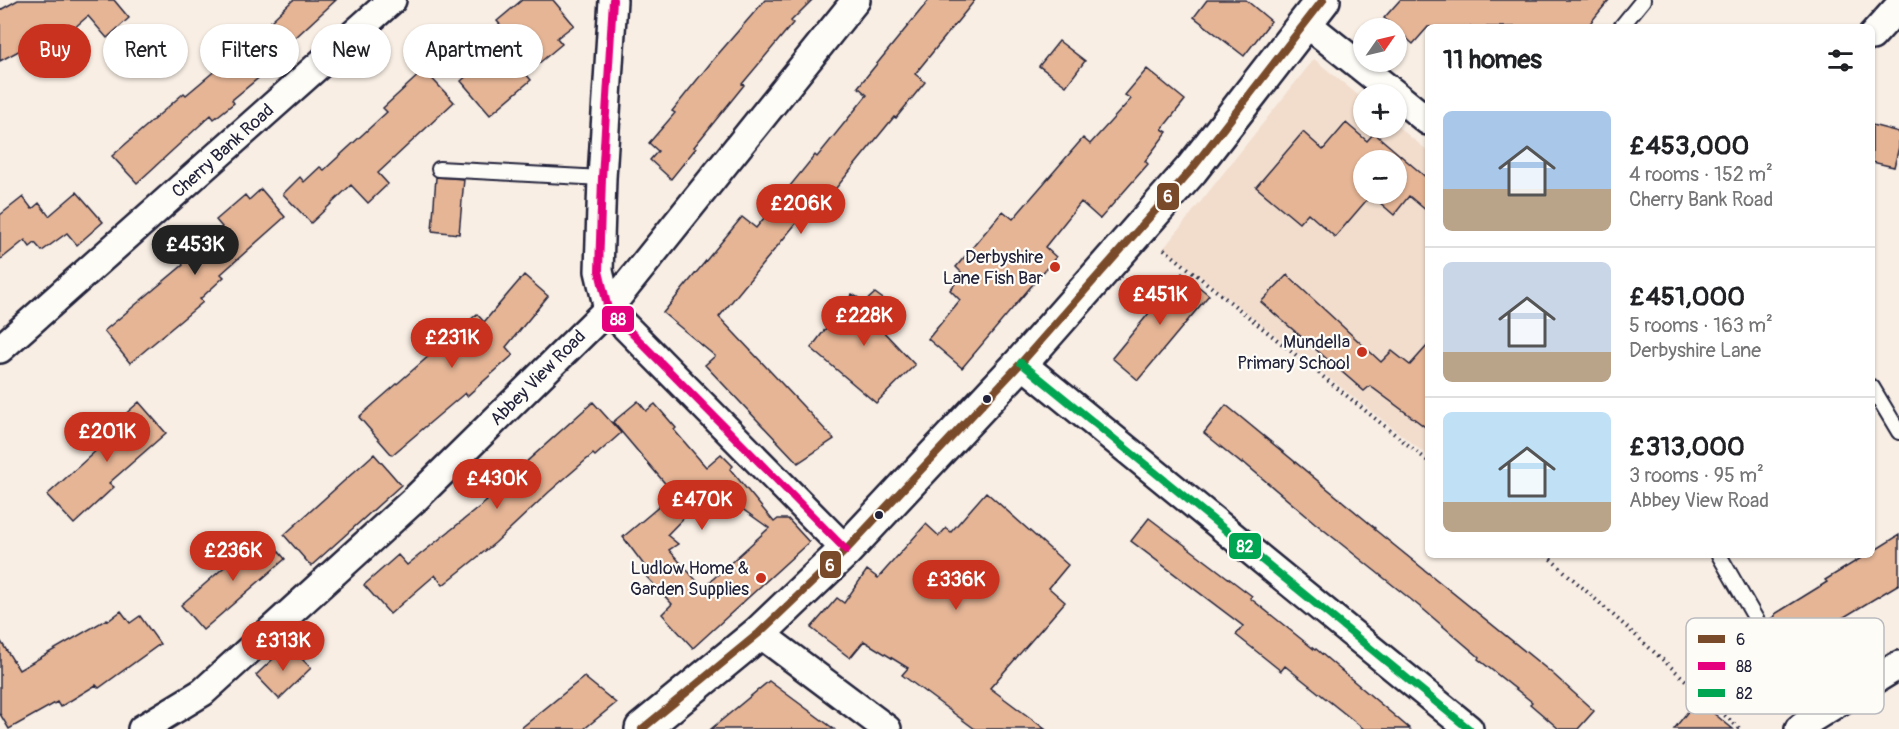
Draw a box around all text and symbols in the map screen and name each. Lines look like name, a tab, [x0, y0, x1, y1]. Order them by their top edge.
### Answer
north arrow	[1353, 18, 1407, 72]
map controls	[1353, 18, 1407, 204]
chip: Buy	[18, 24, 91, 78]
chip: Rent	[103, 24, 188, 78]
chip: Filters	[200, 24, 299, 78]
chip: New	[311, 24, 391, 78]
chip: Apartment	[403, 24, 543, 78]
text: 11 homes	[1443, 44, 1542, 76]
icon: filters	[1824, 44, 1857, 77]
button: +	[1353, 84, 1407, 138]
street label: Cherry Bank Road	[167, 99, 279, 203]
text: £453,000	[1629, 130, 1749, 162]
icon: home	[1491, 135, 1563, 207]
button: −	[1353, 150, 1407, 204]
text: 4 rooms · 152 m²	[1629, 162, 1773, 187]
line badge: 6	[1156, 182, 1180, 211]
pin: £206K	[759, 184, 843, 235]
text: 6	[1163, 187, 1173, 207]
text: Cherry Bank Road	[1629, 187, 1773, 212]
text: £206K	[770, 191, 832, 216]
pin: £453K	[153, 225, 237, 276]
text: £453K	[166, 232, 224, 257]
place label: Derbyshire Lane Fish Bar	[943, 246, 1044, 290]
marker: Derbyshire Lane Fish Bar	[1048, 260, 1062, 274]
pin: £451K	[1118, 275, 1202, 326]
text: £451,000	[1629, 281, 1745, 313]
text: £451K	[1132, 282, 1188, 307]
icon: home	[1491, 286, 1563, 358]
pin: £228K	[822, 296, 906, 347]
text: £228K	[835, 303, 893, 328]
line badge: 88	[601, 305, 635, 333]
text: 88	[610, 310, 626, 330]
text: 5 rooms · 163 m²	[1629, 313, 1773, 338]
pin: £231K	[410, 318, 494, 369]
text: £231K	[425, 325, 479, 350]
street label: Abbey View Road	[485, 325, 591, 431]
place label: Mundella Primary School	[1237, 331, 1350, 375]
text: Derbyshire Lane	[1629, 338, 1761, 363]
marker: Mundella Primary School	[1355, 345, 1369, 359]
unlabelled marker	[981, 393, 993, 405]
pin: £201K	[65, 412, 149, 463]
text: £201K	[78, 419, 136, 444]
text: £313,000	[1629, 431, 1745, 463]
icon: home	[1491, 436, 1563, 508]
pin: £430K	[455, 459, 539, 510]
text: 3 rooms · 95 m²	[1629, 463, 1764, 488]
text: £430K	[466, 466, 528, 491]
pin: £470K	[660, 480, 744, 531]
text: £470K	[672, 487, 732, 512]
text: Abbey View Road	[1629, 488, 1769, 513]
unlabelled marker	[873, 509, 885, 521]
pin: £236K	[191, 531, 275, 582]
line badge: 82	[1228, 532, 1262, 560]
text: 82	[1236, 537, 1254, 557]
text: £236K	[204, 538, 262, 563]
line badge: 6	[819, 550, 842, 579]
text: 6	[825, 556, 835, 576]
place label: Ludlow Home & Garden Supplies	[630, 557, 749, 601]
pin: £336K	[914, 560, 998, 611]
text: £336K	[927, 567, 985, 592]
marker: Ludlow Home & Garden Supplies	[754, 571, 768, 585]
legend	[1686, 618, 1884, 714]
pin: £313K	[241, 621, 325, 672]
text: £313K	[255, 628, 311, 653]
text: 6	[1736, 630, 1745, 650]
text: 88	[1736, 657, 1752, 677]
text: 82	[1736, 684, 1753, 704]

